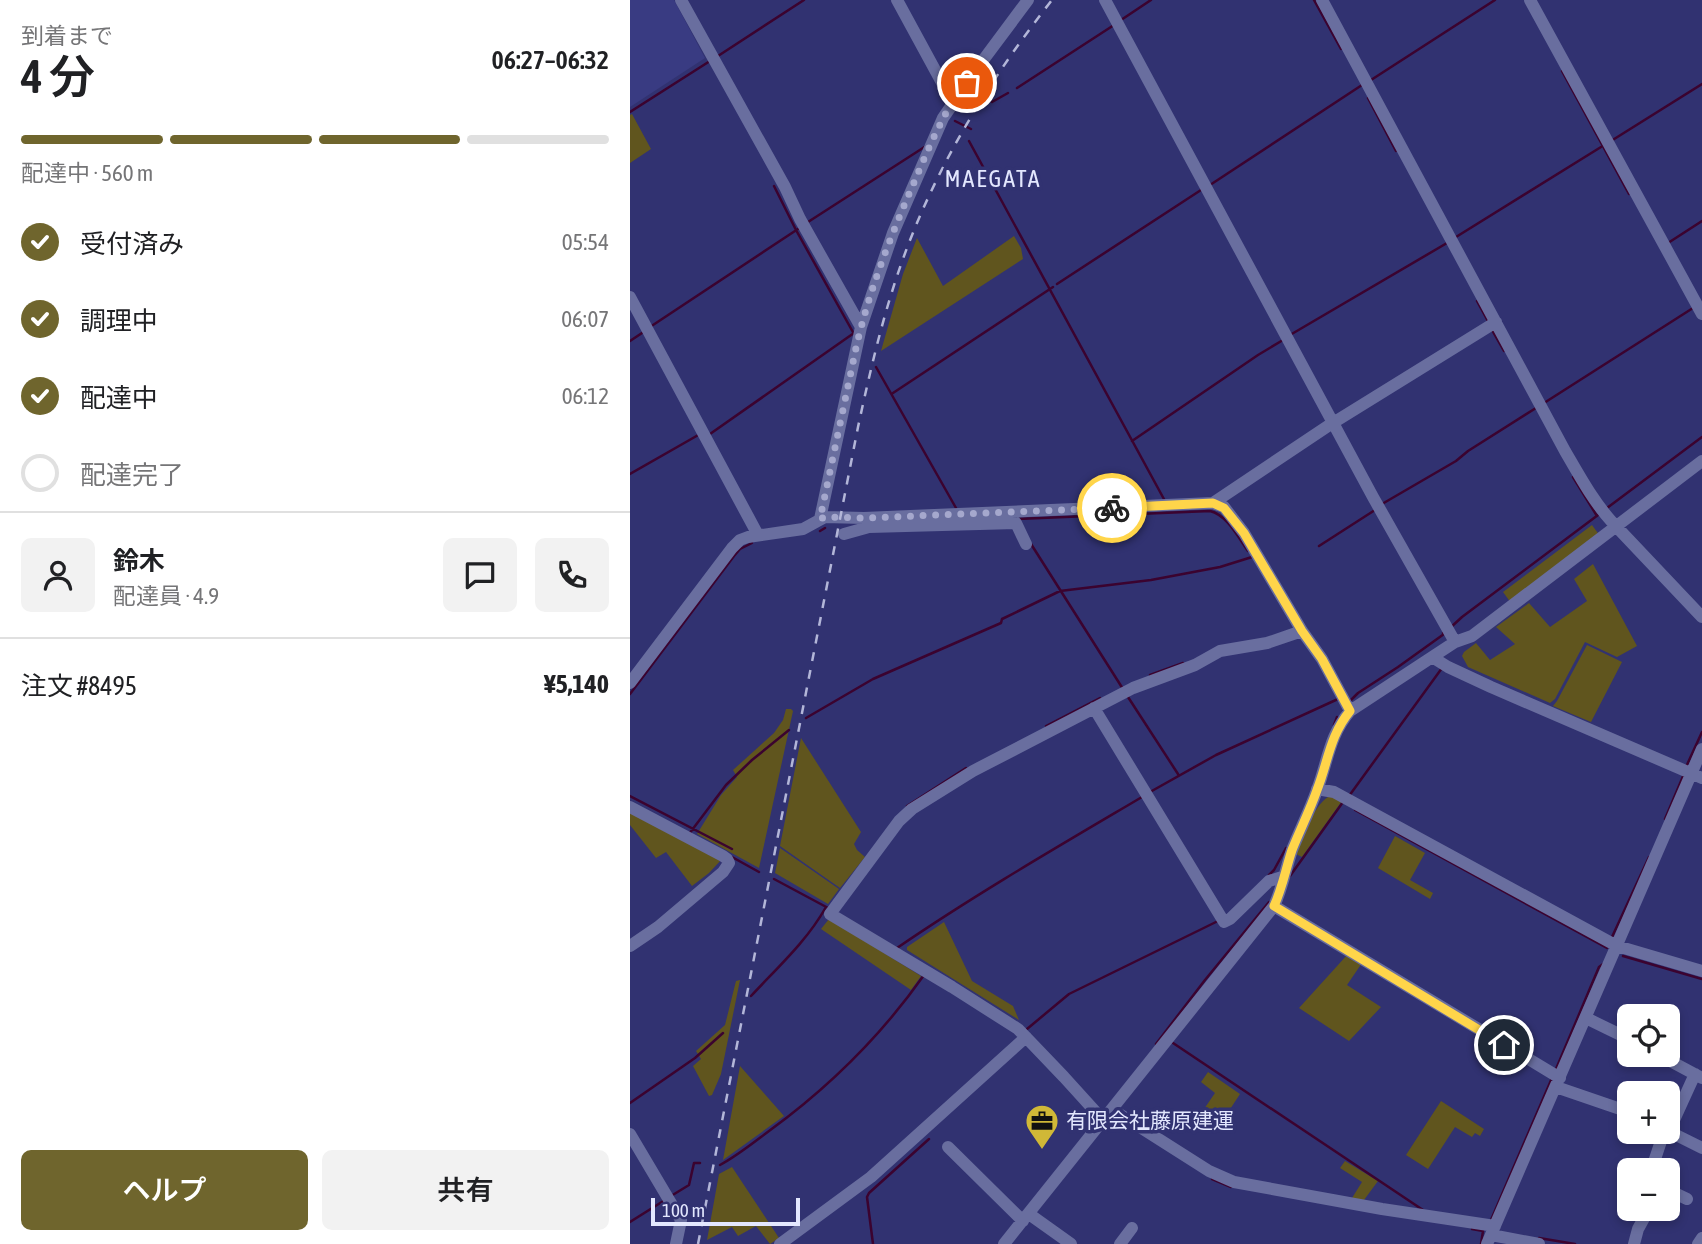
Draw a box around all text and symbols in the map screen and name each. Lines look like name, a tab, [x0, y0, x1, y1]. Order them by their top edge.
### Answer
text: 到着まで	[21, 23, 113, 49]
text: 06:27–06:32	[492, 45, 609, 75]
text: 4 分	[21, 50, 95, 103]
pin	[937, 53, 997, 113]
icon: bag	[948, 64, 986, 102]
text: 配達中 · 560 m	[21, 160, 153, 186]
district label: MAEGATA	[945, 165, 1041, 192]
icon: check	[21, 223, 59, 261]
text: 受付済み	[80, 229, 184, 259]
text: 05:54	[562, 229, 609, 255]
icon: check	[21, 300, 59, 338]
text: 調理中	[80, 306, 158, 336]
text: 06:07	[561, 306, 609, 332]
icon: check	[21, 377, 59, 415]
text: 配達中	[80, 383, 158, 413]
text: 06:12	[562, 383, 609, 409]
text: 配達完了	[80, 460, 184, 490]
courier	[1077, 473, 1147, 543]
icon: bike	[1093, 489, 1131, 527]
button: person	[21, 538, 95, 612]
button: chat	[443, 538, 517, 612]
button: phone	[535, 538, 609, 612]
text: 鈴木	[113, 546, 165, 576]
text: 配達員 · 4.9	[113, 583, 219, 609]
text: ¥5,140	[544, 669, 609, 699]
text: 注文 #8495	[21, 671, 137, 701]
map controls	[1617, 1004, 1680, 1221]
button: locate	[1617, 1004, 1680, 1067]
pin	[1474, 1015, 1534, 1075]
icon: home	[1485, 1026, 1523, 1064]
button: +	[1617, 1081, 1680, 1144]
office icon: 有限会社藤原建運	[1023, 1102, 1061, 1151]
place label: 有限会社藤原建運	[1066, 1108, 1234, 1132]
button: ヘルプ	[21, 1150, 308, 1230]
button: 共有	[322, 1150, 609, 1230]
button: −	[1617, 1158, 1680, 1221]
scale bar	[651, 1195, 800, 1227]
text: 100 m	[662, 1199, 705, 1221]

